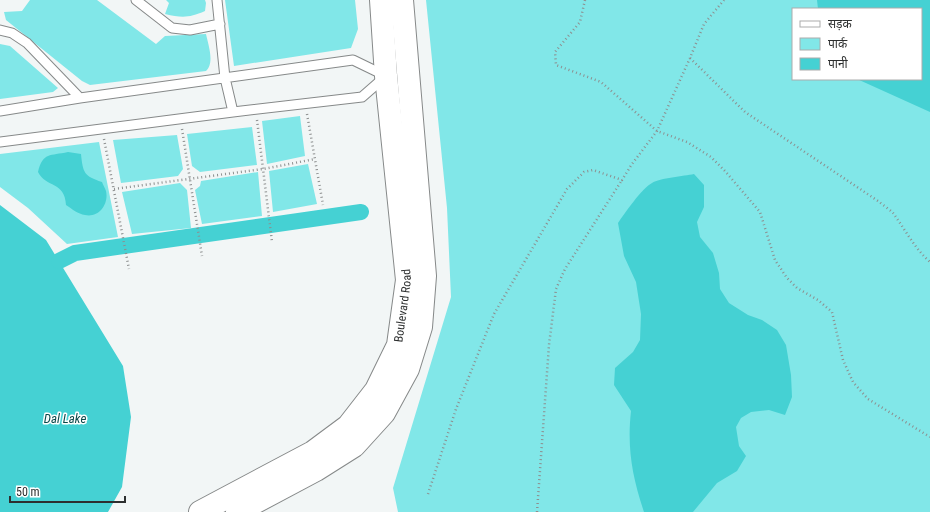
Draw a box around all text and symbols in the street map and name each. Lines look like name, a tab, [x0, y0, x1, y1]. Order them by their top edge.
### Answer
legend	[792, 8, 922, 80]
text: सड़क	[828, 17, 853, 31]
text: पार्क	[828, 37, 848, 51]
text: पानी	[828, 56, 849, 71]
street label: Boulevard Road	[391, 268, 414, 343]
water label: Dal Lake	[44, 411, 86, 426]
scale bar	[10, 478, 125, 504]
text: 50 m	[16, 485, 40, 499]

